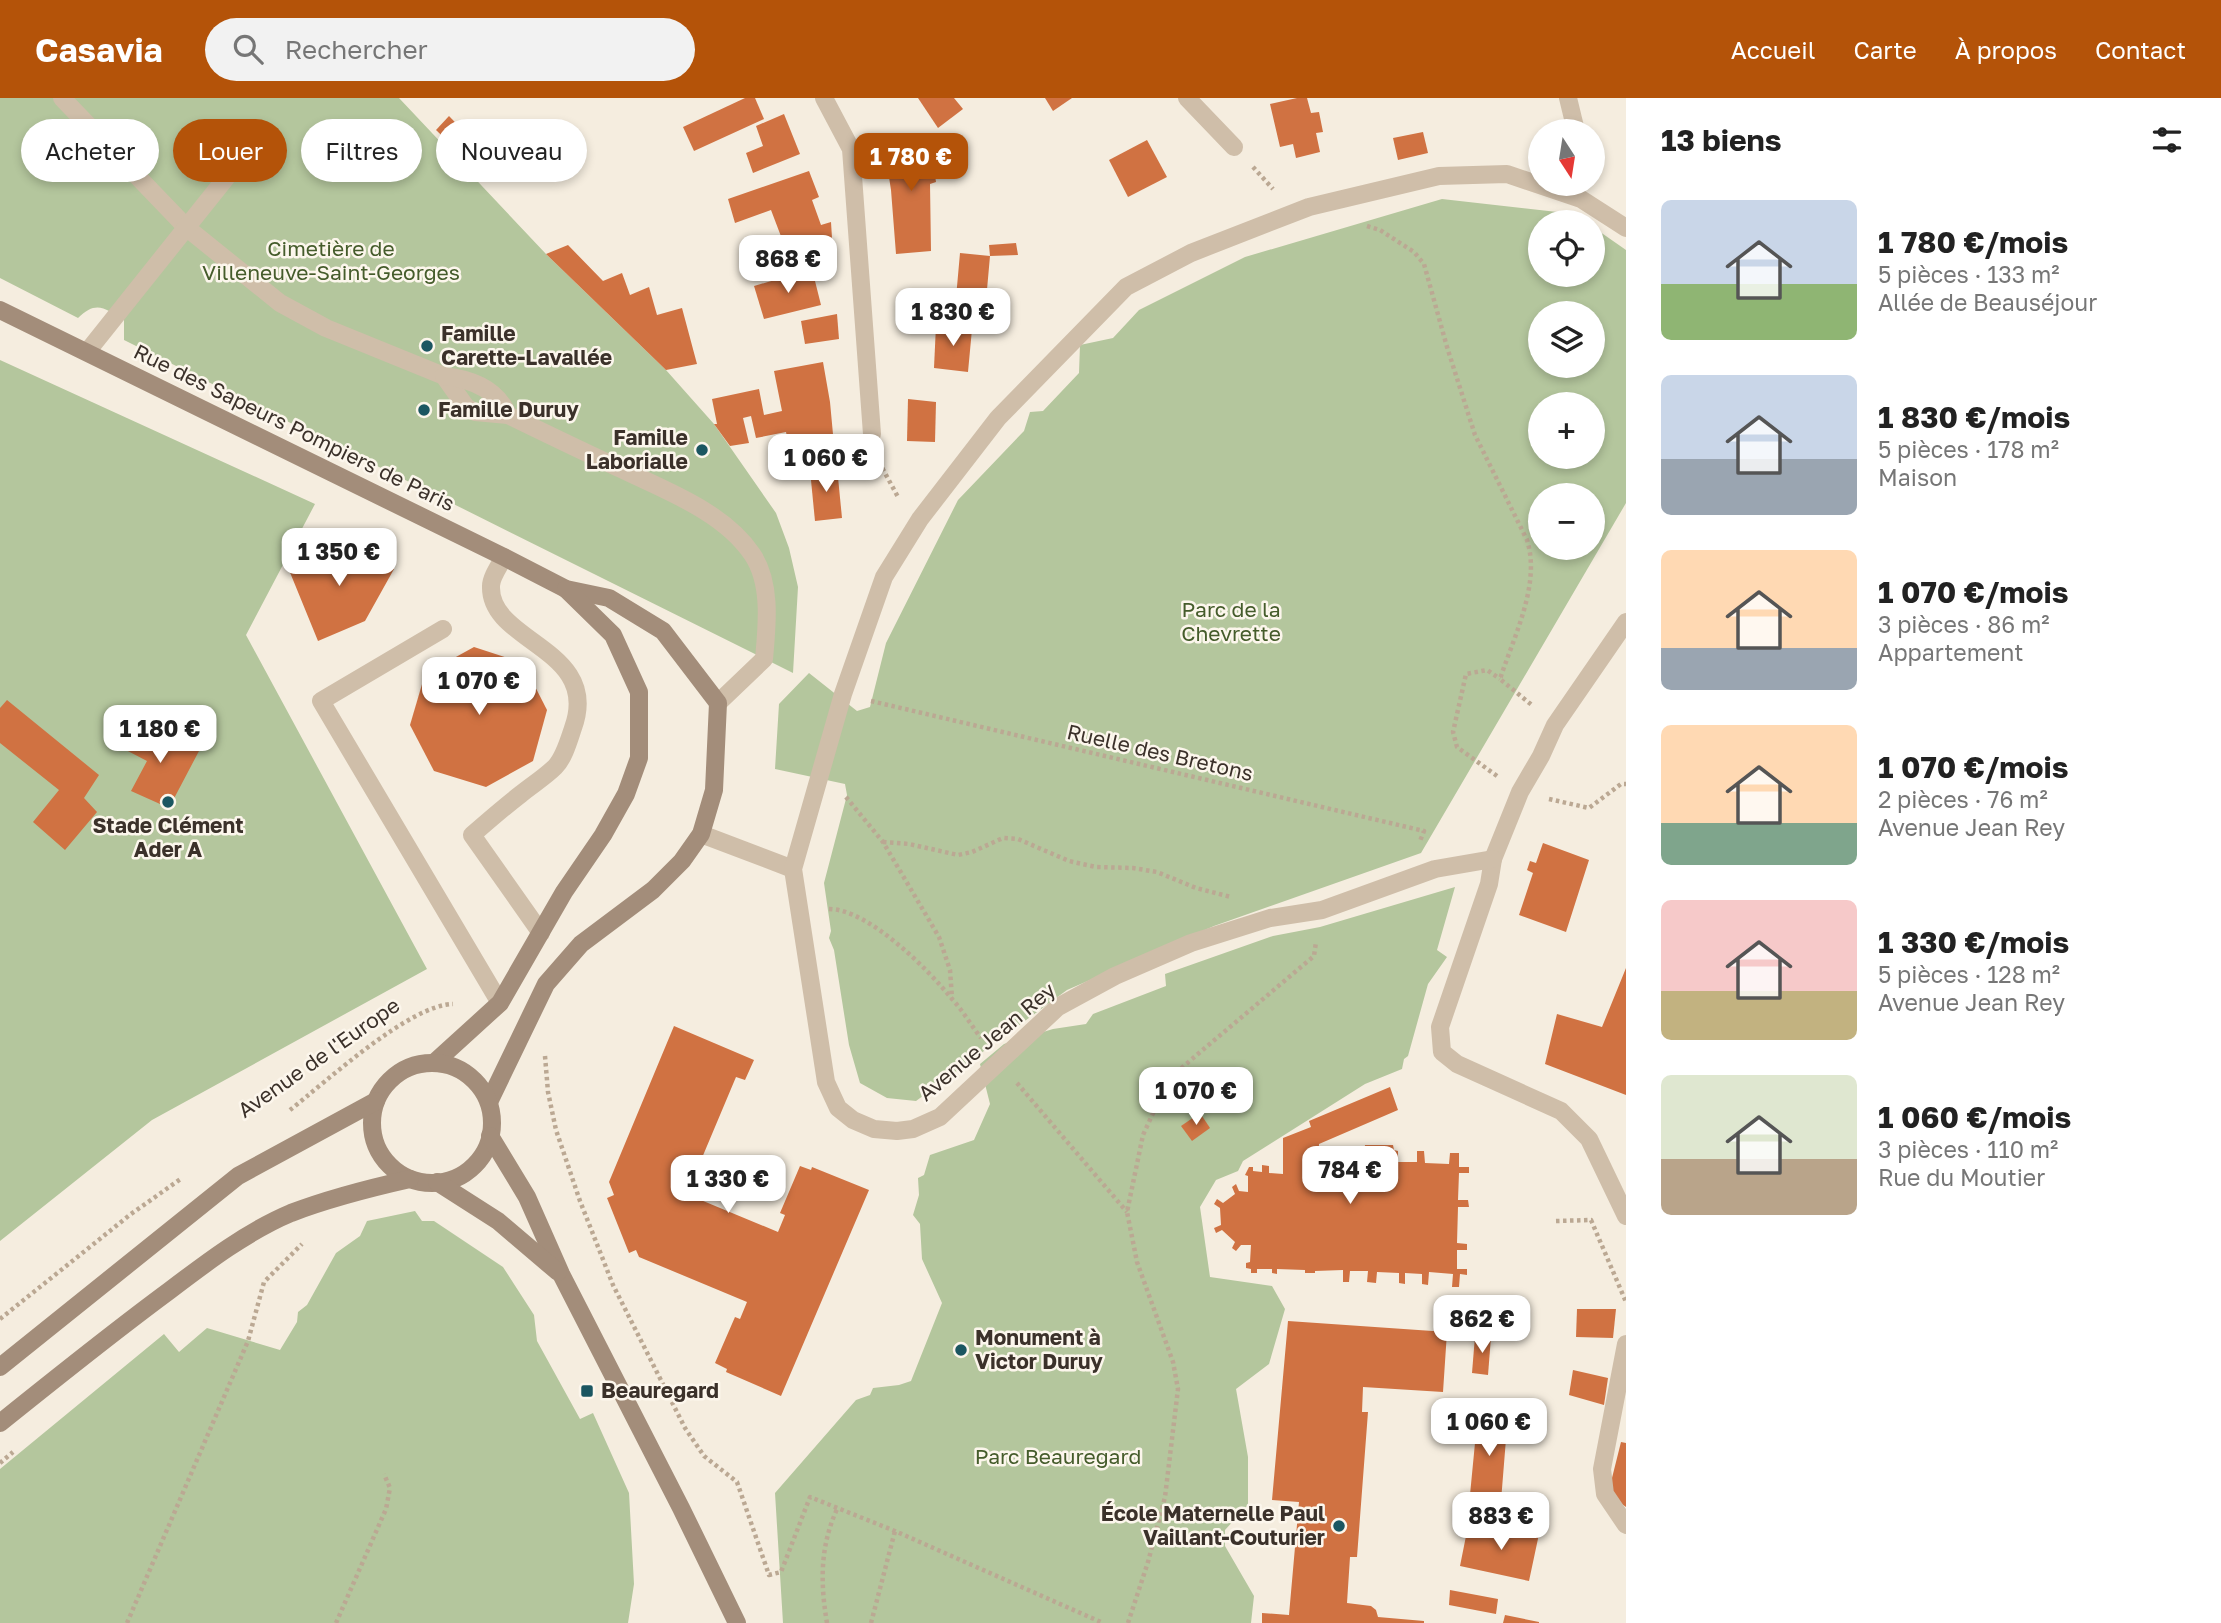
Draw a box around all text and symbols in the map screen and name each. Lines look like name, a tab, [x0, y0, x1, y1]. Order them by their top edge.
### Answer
search box	[205, 18, 695, 81]
text: Casavia	[35, 30, 163, 69]
icon: search	[229, 30, 267, 68]
text: Rechercher	[285, 34, 428, 65]
text: Accueil	[1731, 35, 1815, 64]
text: Carte	[1853, 35, 1917, 64]
text: À propos	[1955, 35, 2057, 64]
text: Contact	[2095, 35, 2186, 64]
chip: Acheter	[21, 119, 159, 182]
chip: Louer	[173, 119, 287, 182]
chip: Filtres	[301, 119, 422, 182]
chip: Nouveau	[436, 119, 587, 182]
north arrow	[1528, 119, 1605, 196]
map controls	[1528, 119, 1605, 560]
icon: filters	[2148, 121, 2186, 159]
text: 13 biens	[1661, 122, 1782, 158]
pin: 1 780 €	[846, 134, 976, 193]
text: 1 780 €	[870, 142, 952, 170]
button: locate	[1528, 210, 1605, 287]
text: 1 780 €/mois	[1878, 224, 2068, 260]
icon: home	[1717, 228, 1801, 312]
park label: Cimetière de Villeneuve-Saint-Georges	[202, 235, 460, 285]
pin: 868 €	[739, 236, 837, 295]
text: 868 €	[755, 244, 821, 272]
text: 5 pièces · 133 m²	[1878, 260, 2060, 288]
pin: 1 830 €	[888, 288, 1018, 348]
text: Allée de Beauséjour	[1878, 288, 2097, 316]
text: 1 830 €	[911, 297, 995, 325]
button: layers	[1528, 301, 1605, 378]
place label: Famille Carette-Lavallée	[441, 320, 612, 370]
street label: Rue des Sapeurs Pompiers de Paris	[130, 338, 459, 516]
marker: Famille Carette-Lavallée	[419, 338, 435, 354]
button: +	[1528, 392, 1605, 469]
place label: Famille Duruy	[438, 396, 579, 422]
text: 1 830 €/mois	[1878, 399, 2070, 435]
marker: Famille Duruy	[416, 402, 432, 418]
icon: home	[1717, 403, 1801, 487]
place label: Famille Laborialle	[586, 424, 688, 474]
pin: 1 060 €	[761, 434, 891, 494]
text: 5 pièces · 178 m²	[1878, 435, 2059, 463]
marker: Famille Laborialle	[694, 442, 710, 458]
text: 1 060 €	[784, 443, 868, 471]
text: Maison	[1878, 463, 1957, 491]
button: −	[1528, 483, 1605, 560]
pin: 1 350 €	[274, 528, 404, 588]
text: 1 350 €	[298, 537, 380, 565]
text: 1 070 €/mois	[1878, 574, 2069, 610]
icon: home	[1717, 578, 1801, 662]
park label: Parc de la Chevrette	[1181, 596, 1281, 646]
text: 3 pièces · 86 m²	[1878, 610, 2050, 638]
text: Appartement	[1878, 638, 2023, 666]
pin: 1 070 €	[414, 658, 544, 717]
text: 1 070 €	[438, 666, 520, 694]
pin: 1 180 €	[95, 706, 225, 765]
text: 1 180 €	[119, 714, 201, 742]
street label: Ruelle des Bretons	[1065, 718, 1256, 786]
text: 1 070 €/mois	[1878, 749, 2069, 785]
icon: home	[1717, 753, 1801, 837]
text: 2 pièces · 76 m²	[1878, 785, 2048, 813]
marker: Stade Clément Ader A	[160, 794, 176, 810]
place label: Stade Clément Ader A	[92, 812, 244, 862]
text: Avenue Jean Rey	[1878, 813, 2065, 841]
text: 1 330 €/mois	[1878, 924, 2069, 960]
icon: home	[1717, 928, 1801, 1012]
text: 5 pièces · 128 m²	[1878, 960, 2060, 988]
street label: Avenue Jean Rey	[913, 976, 1060, 1106]
text: Avenue Jean Rey	[1878, 988, 2065, 1016]
street label: Avenue de l'Europe	[233, 992, 404, 1123]
pin: 1 070 €	[1131, 1068, 1261, 1127]
text: 1 070 €	[1155, 1076, 1237, 1104]
text: 1 060 €/mois	[1878, 1099, 2071, 1135]
icon: home	[1717, 1103, 1801, 1187]
text: 3 pièces · 110 m²	[1878, 1135, 2058, 1163]
pin: 784 €	[1301, 1146, 1399, 1206]
text: 784 €	[1318, 1155, 1382, 1183]
pin: 1 330 €	[663, 1156, 793, 1215]
text: Rue du Moutier	[1878, 1163, 2045, 1191]
text: 1 330 €	[687, 1164, 769, 1192]
pin: 862 €	[1433, 1296, 1531, 1355]
text: 862 €	[1449, 1304, 1515, 1332]
place label: Monument à Victor Duruy	[975, 1324, 1103, 1374]
marker: Monument à Victor Duruy	[953, 1342, 969, 1358]
place label: Beauregard	[601, 1377, 719, 1403]
marker: Beauregard	[579, 1383, 595, 1399]
pin: 1 060 €	[1424, 1398, 1554, 1458]
text: 1 060 €	[1447, 1407, 1531, 1435]
park label: Parc Beauregard	[975, 1443, 1141, 1469]
pin: 883 €	[1452, 1492, 1550, 1552]
place label: École Maternelle Paul Vaillant-Couturier	[1101, 1500, 1325, 1550]
text: 883 €	[1468, 1501, 1534, 1529]
marker: École Maternelle Paul Vaillant-Couturier	[1331, 1518, 1347, 1534]

